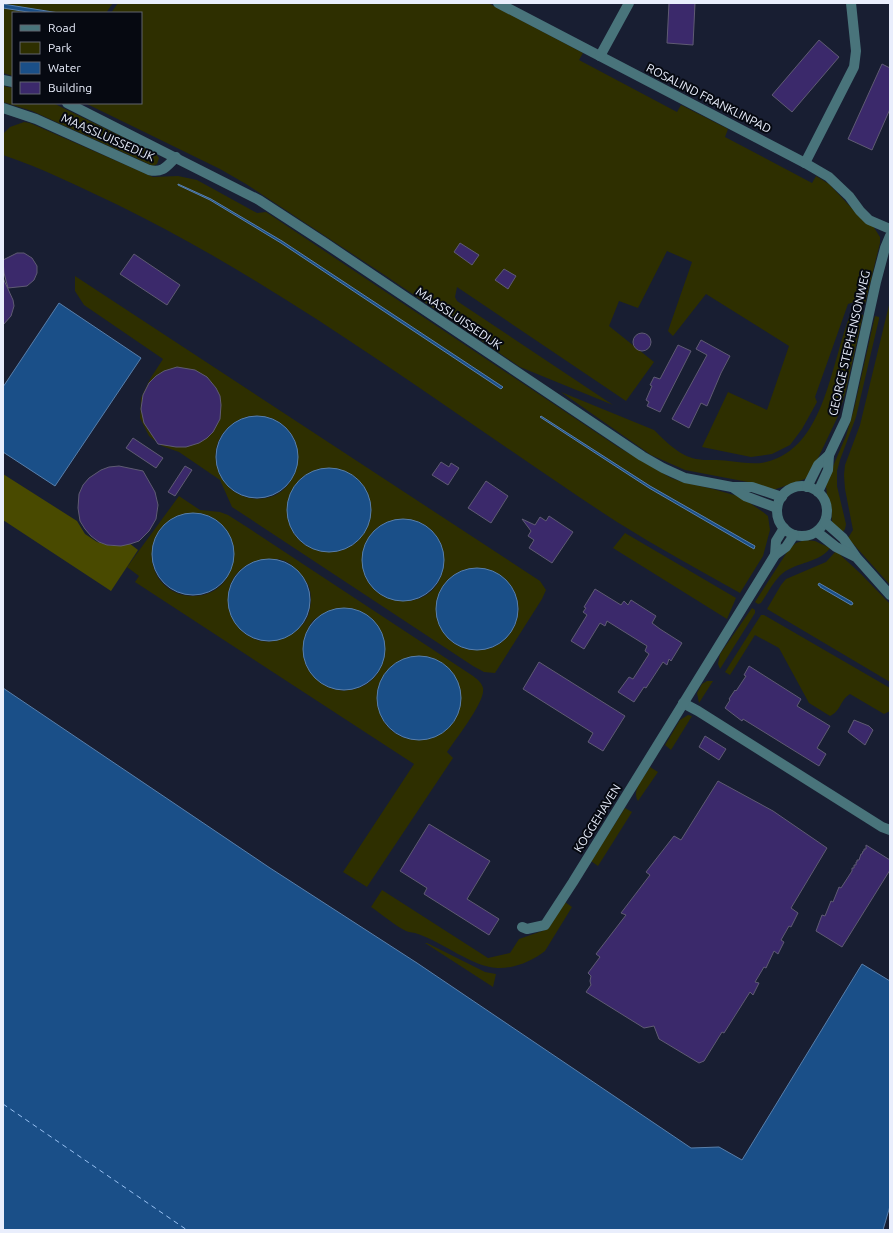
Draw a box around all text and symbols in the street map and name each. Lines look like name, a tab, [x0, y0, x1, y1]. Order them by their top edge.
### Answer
legend	[12, 12, 142, 104]
text: Road	[48, 21, 76, 34]
text: Park	[48, 41, 72, 54]
text: Water	[48, 61, 81, 74]
street label: ROSALIND FRANKLINPAD	[644, 61, 774, 135]
text: Building	[48, 81, 92, 94]
street label: MAASSLUISSEDIJK	[59, 111, 157, 164]
street label: GEORGE STEPHENSONWEG	[826, 269, 872, 417]
street label: MAASSLUISSEDIJK	[414, 284, 505, 352]
street label: KOGGEHAVEN	[571, 782, 623, 854]

